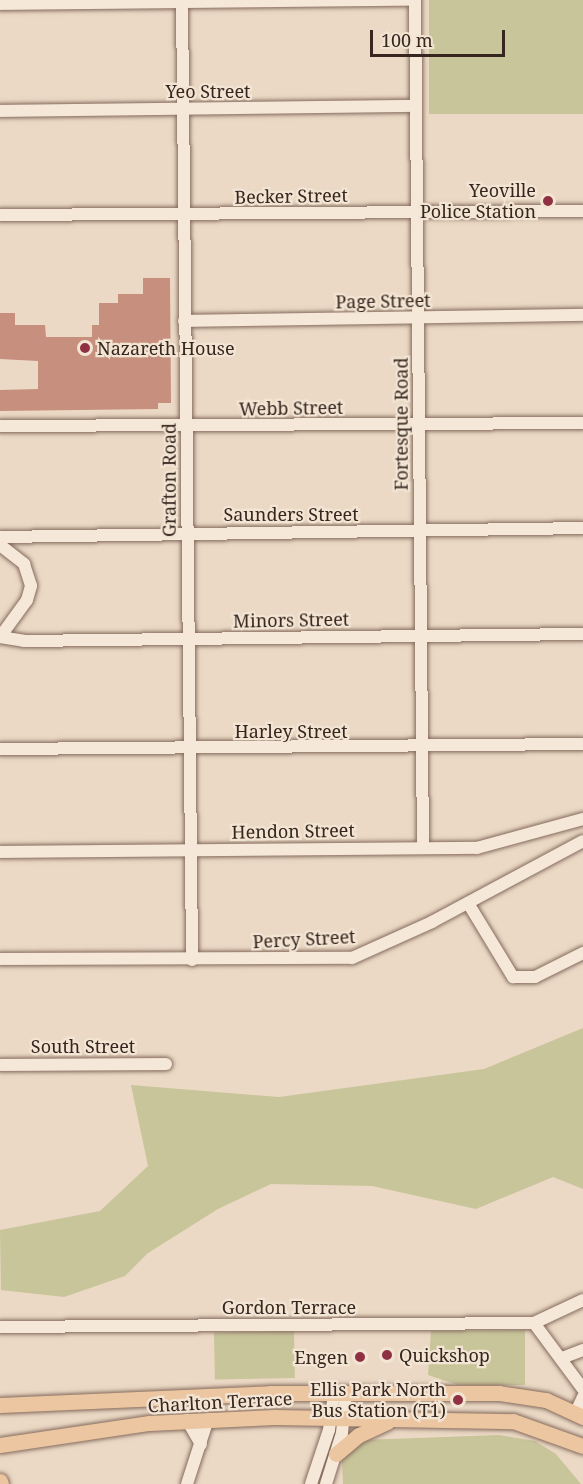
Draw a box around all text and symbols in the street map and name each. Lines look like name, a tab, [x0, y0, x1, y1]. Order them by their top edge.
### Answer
scale bar	[373, 18, 508, 56]
text: 100 m	[381, 28, 433, 52]
street label: Yeo Street	[166, 80, 250, 102]
place label: Yeoville Police Station	[420, 180, 536, 222]
street label: Becker Street	[234, 184, 348, 208]
marker: Yeoville Police Station	[541, 194, 555, 208]
street label: Page Street	[335, 289, 431, 313]
place label: Nazareth House	[97, 337, 235, 359]
marker: Nazareth House	[78, 341, 92, 355]
street label: Fortesque Road	[390, 357, 412, 491]
street label: Webb Street	[239, 396, 343, 420]
street label: Grafton Road	[158, 423, 180, 537]
street label: Saunders Street	[223, 503, 359, 525]
street label: Minors Street	[233, 608, 349, 632]
street label: Harley Street	[234, 720, 348, 742]
street label: Hendon Street	[231, 819, 355, 843]
street label: Percy Street	[252, 926, 356, 952]
street label: South Street	[31, 1035, 135, 1057]
street label: Gordon Terrace	[222, 1296, 356, 1318]
place label: Quickshop	[399, 1344, 490, 1366]
place label: Engen	[294, 1346, 348, 1368]
marker: Quickshop	[380, 1348, 394, 1362]
marker: Engen	[353, 1350, 367, 1364]
place label: Ellis Park North Bus Station (T1)	[310, 1379, 446, 1422]
street label: Charlton Terrace	[147, 1387, 293, 1417]
marker: Ellis Park North Bus Station (T1)	[451, 1393, 465, 1407]

